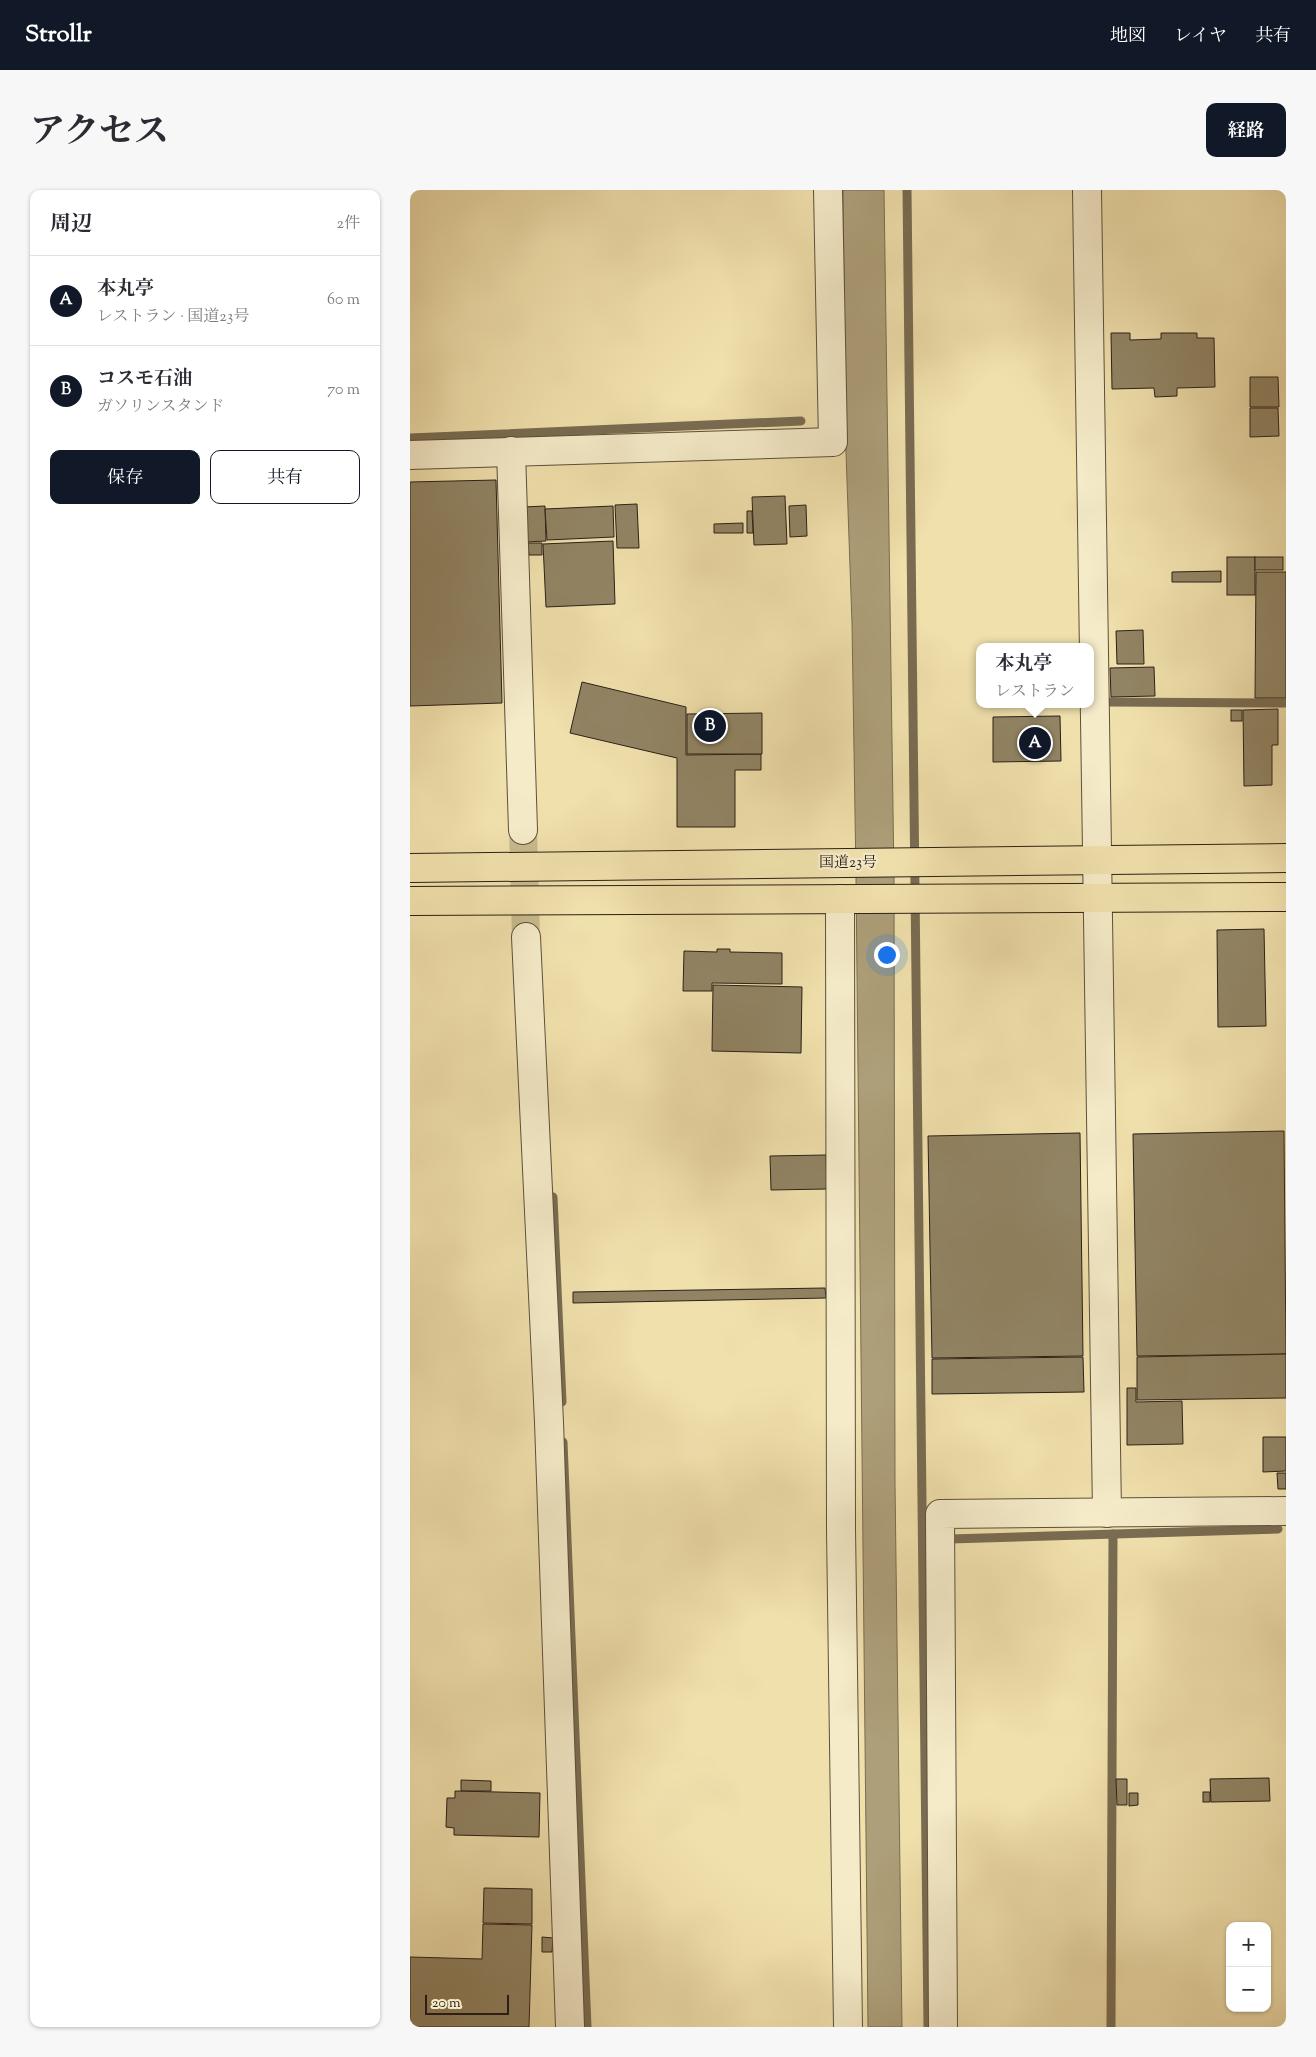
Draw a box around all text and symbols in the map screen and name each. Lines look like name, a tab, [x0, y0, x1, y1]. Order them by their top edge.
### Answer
text: Strollr	[25, 18, 92, 52]
text: 地図	[1110, 24, 1146, 50]
text: レイヤ	[1174, 24, 1227, 50]
text: 共有	[1255, 24, 1291, 50]
button: 経路	[1206, 103, 1286, 157]
text: アクセス	[30, 108, 169, 159]
text: 周辺	[50, 210, 92, 240]
text: 2件	[337, 213, 360, 236]
text: 本丸亭	[97, 276, 154, 303]
text: A	[60, 289, 73, 312]
text: 60 m	[327, 289, 360, 312]
text: レストラン · 国道23号	[97, 306, 249, 329]
text: コスモ石油	[97, 366, 192, 393]
text: B	[61, 379, 71, 402]
text: 70 m	[327, 379, 360, 402]
text: ガソリンスタンド	[97, 396, 225, 419]
button: 保存	[50, 450, 200, 504]
button: 共有	[210, 450, 360, 504]
popup	[976, 643, 1094, 708]
text: 本丸亭	[995, 651, 1052, 678]
text: レストラン	[995, 681, 1075, 704]
pin: B	[694, 707, 726, 745]
pin: A	[1019, 724, 1051, 762]
street label: 国道23号	[819, 853, 877, 874]
your location	[874, 942, 900, 968]
map controls	[1226, 1922, 1271, 2012]
button: +	[1226, 1922, 1271, 1967]
button: −	[1226, 1967, 1271, 2012]
scale bar	[425, 1992, 509, 2015]
text: 20 m	[432, 1994, 461, 2014]

